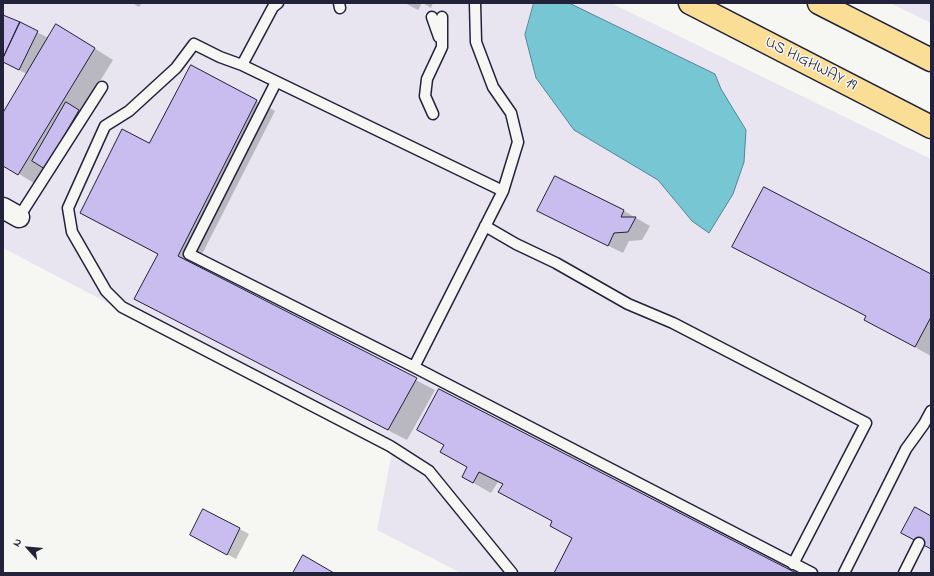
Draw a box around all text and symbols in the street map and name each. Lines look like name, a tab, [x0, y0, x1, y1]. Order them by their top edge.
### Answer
street label: US HIGHWAY 19	[761, 34, 859, 96]
north arrow	[8, 528, 48, 568]
text: N	[8, 536, 26, 549]

